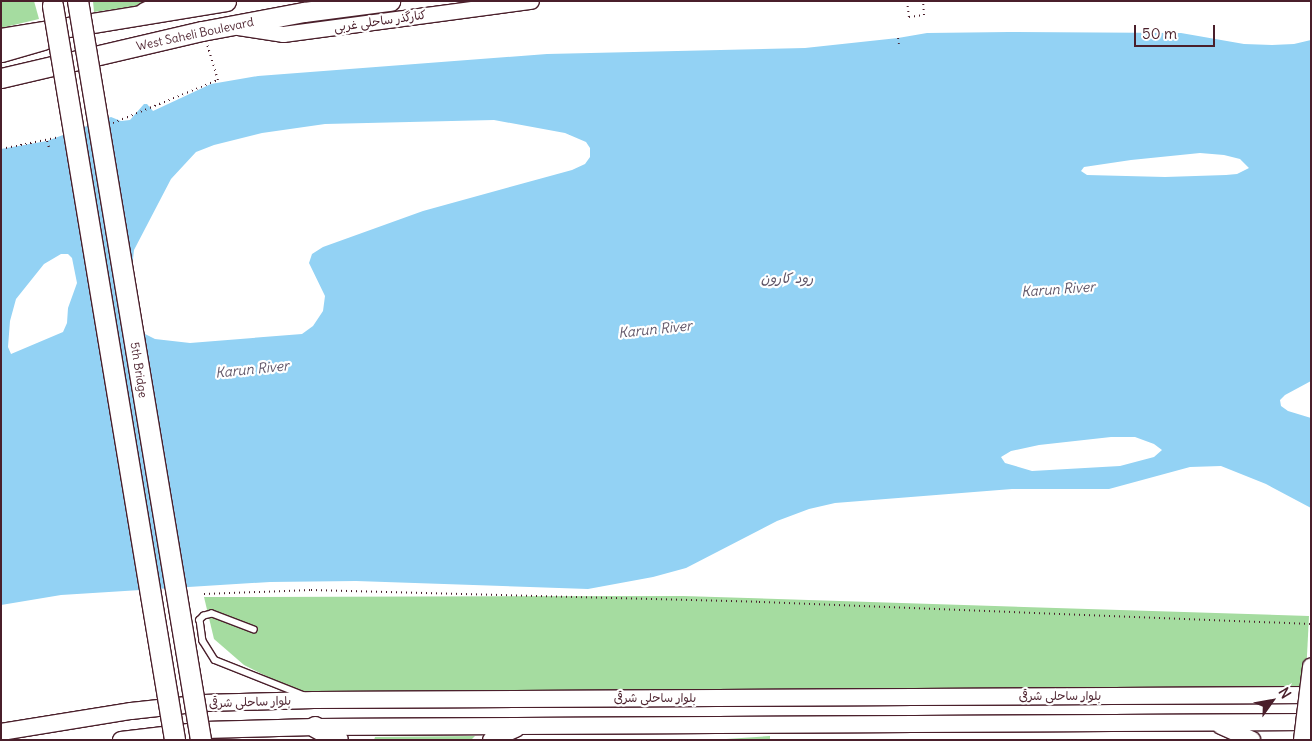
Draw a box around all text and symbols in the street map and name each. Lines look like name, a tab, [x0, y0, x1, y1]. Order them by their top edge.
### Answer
street label: کنارگذر ساحلی غربی	[333, 7, 427, 35]
street label: West Saheli Boulevard	[135, 15, 255, 53]
scale bar	[1137, 15, 1218, 47]
text: 50 m	[1142, 24, 1177, 43]
water label: رود کارون	[761, 270, 813, 286]
water label: Karun River	[1021, 278, 1095, 300]
water label: Karun River	[617, 317, 693, 341]
street label: 5th Bridge	[127, 341, 151, 399]
water label: Karun River	[214, 357, 290, 381]
north arrow	[1247, 676, 1297, 726]
text: N	[1275, 684, 1295, 702]
street label: بلوار ساحلی شرقی	[1019, 689, 1101, 703]
street label: بلوار ساحلی شرقی	[614, 691, 696, 705]
street label: بلوار ساحلی شرقی	[209, 693, 291, 711]

